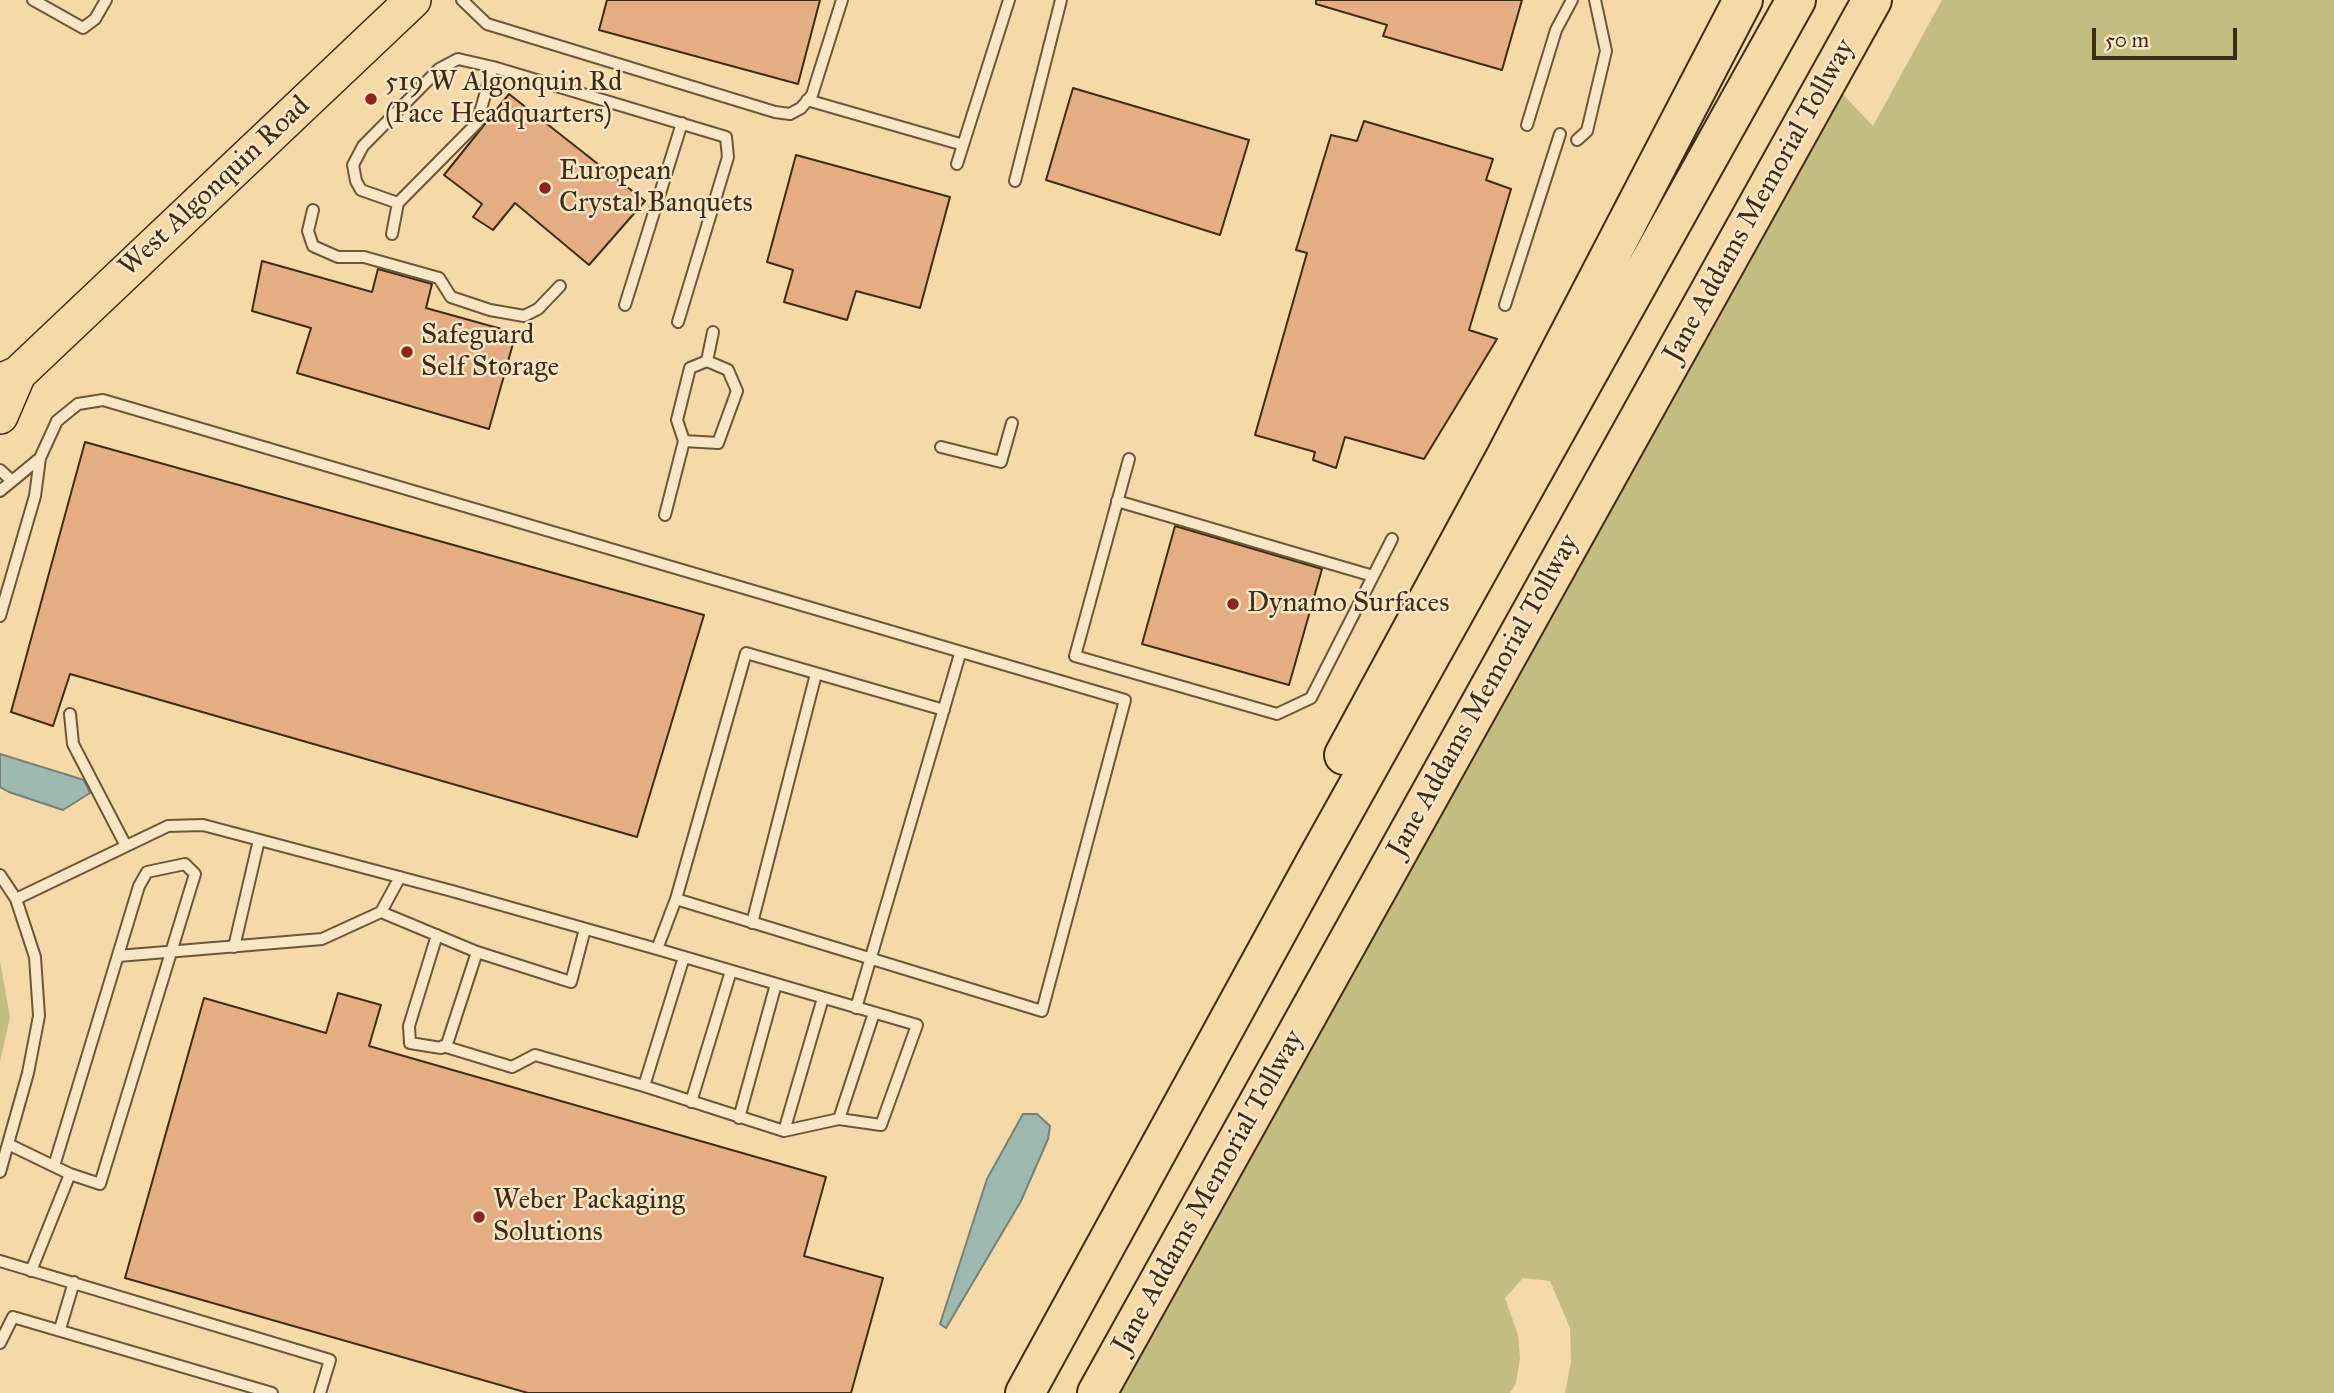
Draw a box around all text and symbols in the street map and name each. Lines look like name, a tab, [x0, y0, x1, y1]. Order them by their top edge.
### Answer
scale bar	[2096, 14, 2241, 58]
text: 50 m	[2105, 27, 2149, 53]
street label: Jane Addams Memorial Tollway	[1657, 34, 1863, 368]
place label: 519 W Algonquin Rd (Pace Headquarters)	[385, 66, 622, 132]
street label: West Algonquin Road	[112, 90, 318, 284]
marker: 519 W Algonquin Rd (Pace Headquarters)	[363, 91, 379, 107]
place label: European Crystal Banquets	[559, 155, 753, 221]
marker: European Crystal Banquets	[537, 180, 553, 196]
place label: Safeguard Self Storage	[421, 319, 559, 385]
marker: Safeguard Self Storage	[399, 344, 415, 360]
street label: Jane Addams Memorial Tollway	[1381, 529, 1587, 863]
place label: Dynamo Surfaces	[1247, 587, 1449, 621]
marker: Dynamo Surfaces	[1225, 596, 1241, 612]
street label: Jane Addams Memorial Tollway	[1106, 1025, 1312, 1359]
place label: Weber Packaging Solutions	[493, 1184, 685, 1250]
marker: Weber Packaging Solutions	[471, 1209, 487, 1225]

